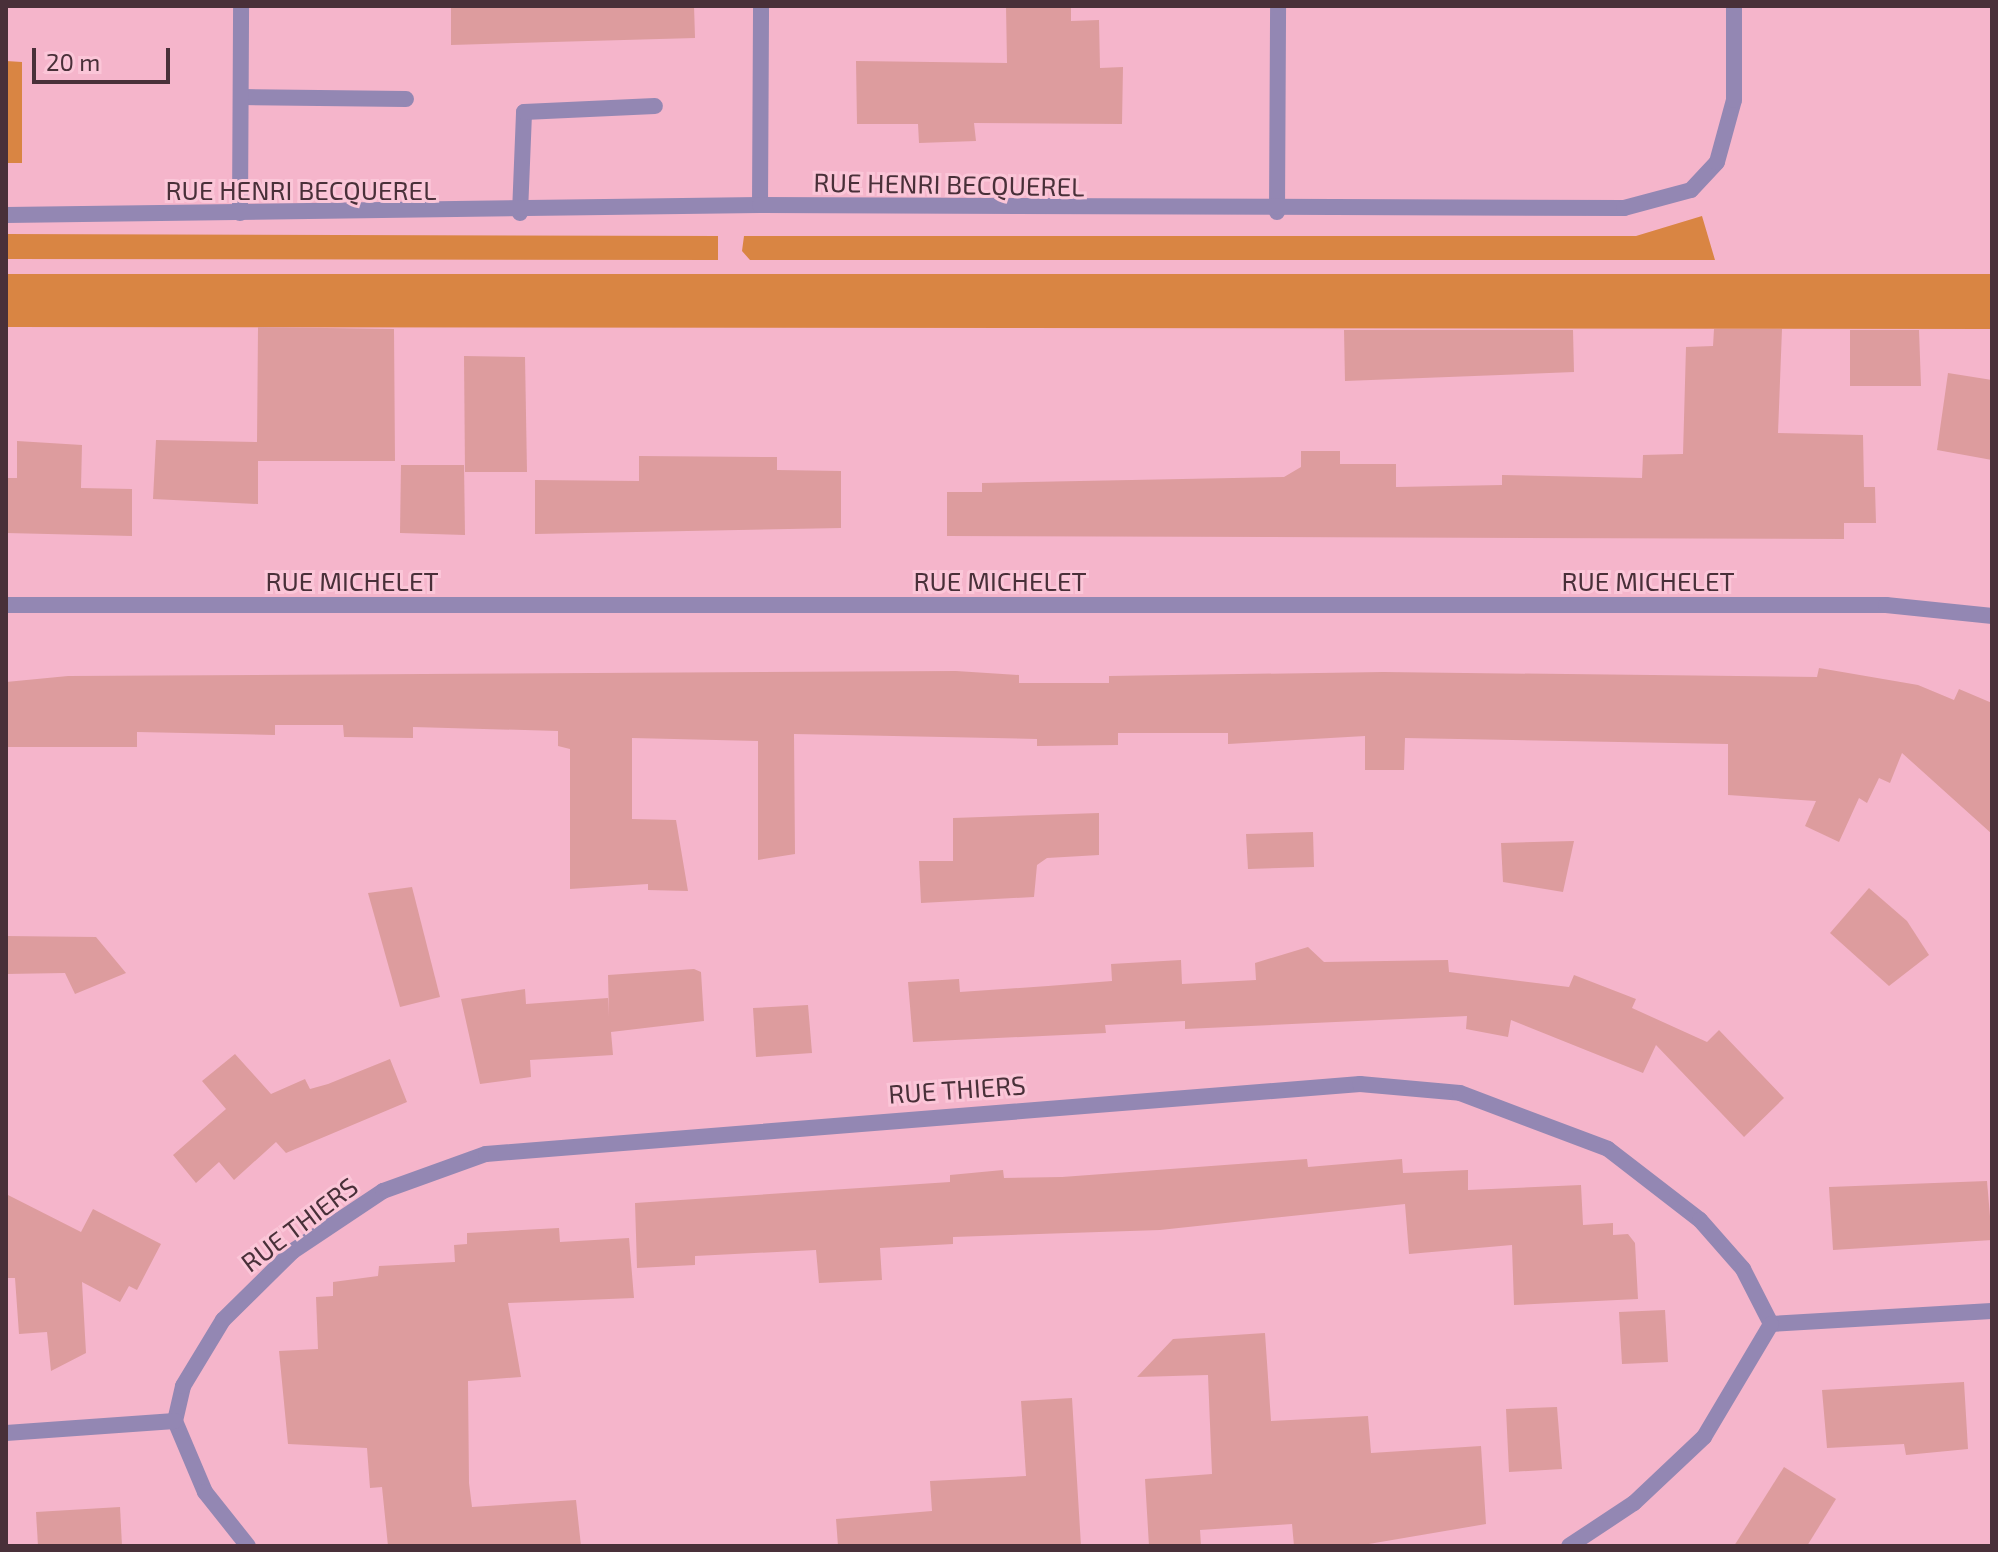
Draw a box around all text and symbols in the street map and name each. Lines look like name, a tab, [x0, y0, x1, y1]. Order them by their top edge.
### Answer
scale bar	[36, 32, 174, 82]
text: 20 m	[46, 47, 100, 76]
street label: RUE HENRI BECQUEREL	[813, 166, 1085, 202]
street label: RUE HENRI BECQUEREL	[166, 174, 436, 206]
street label: RUE MICHELET	[265, 565, 439, 597]
street label: RUE MICHELET	[913, 565, 1087, 597]
street label: RUE MICHELET	[1561, 565, 1735, 597]
street label: RUE THIERS	[887, 1069, 1027, 1109]
street label: RUE THIERS	[234, 1170, 364, 1278]

